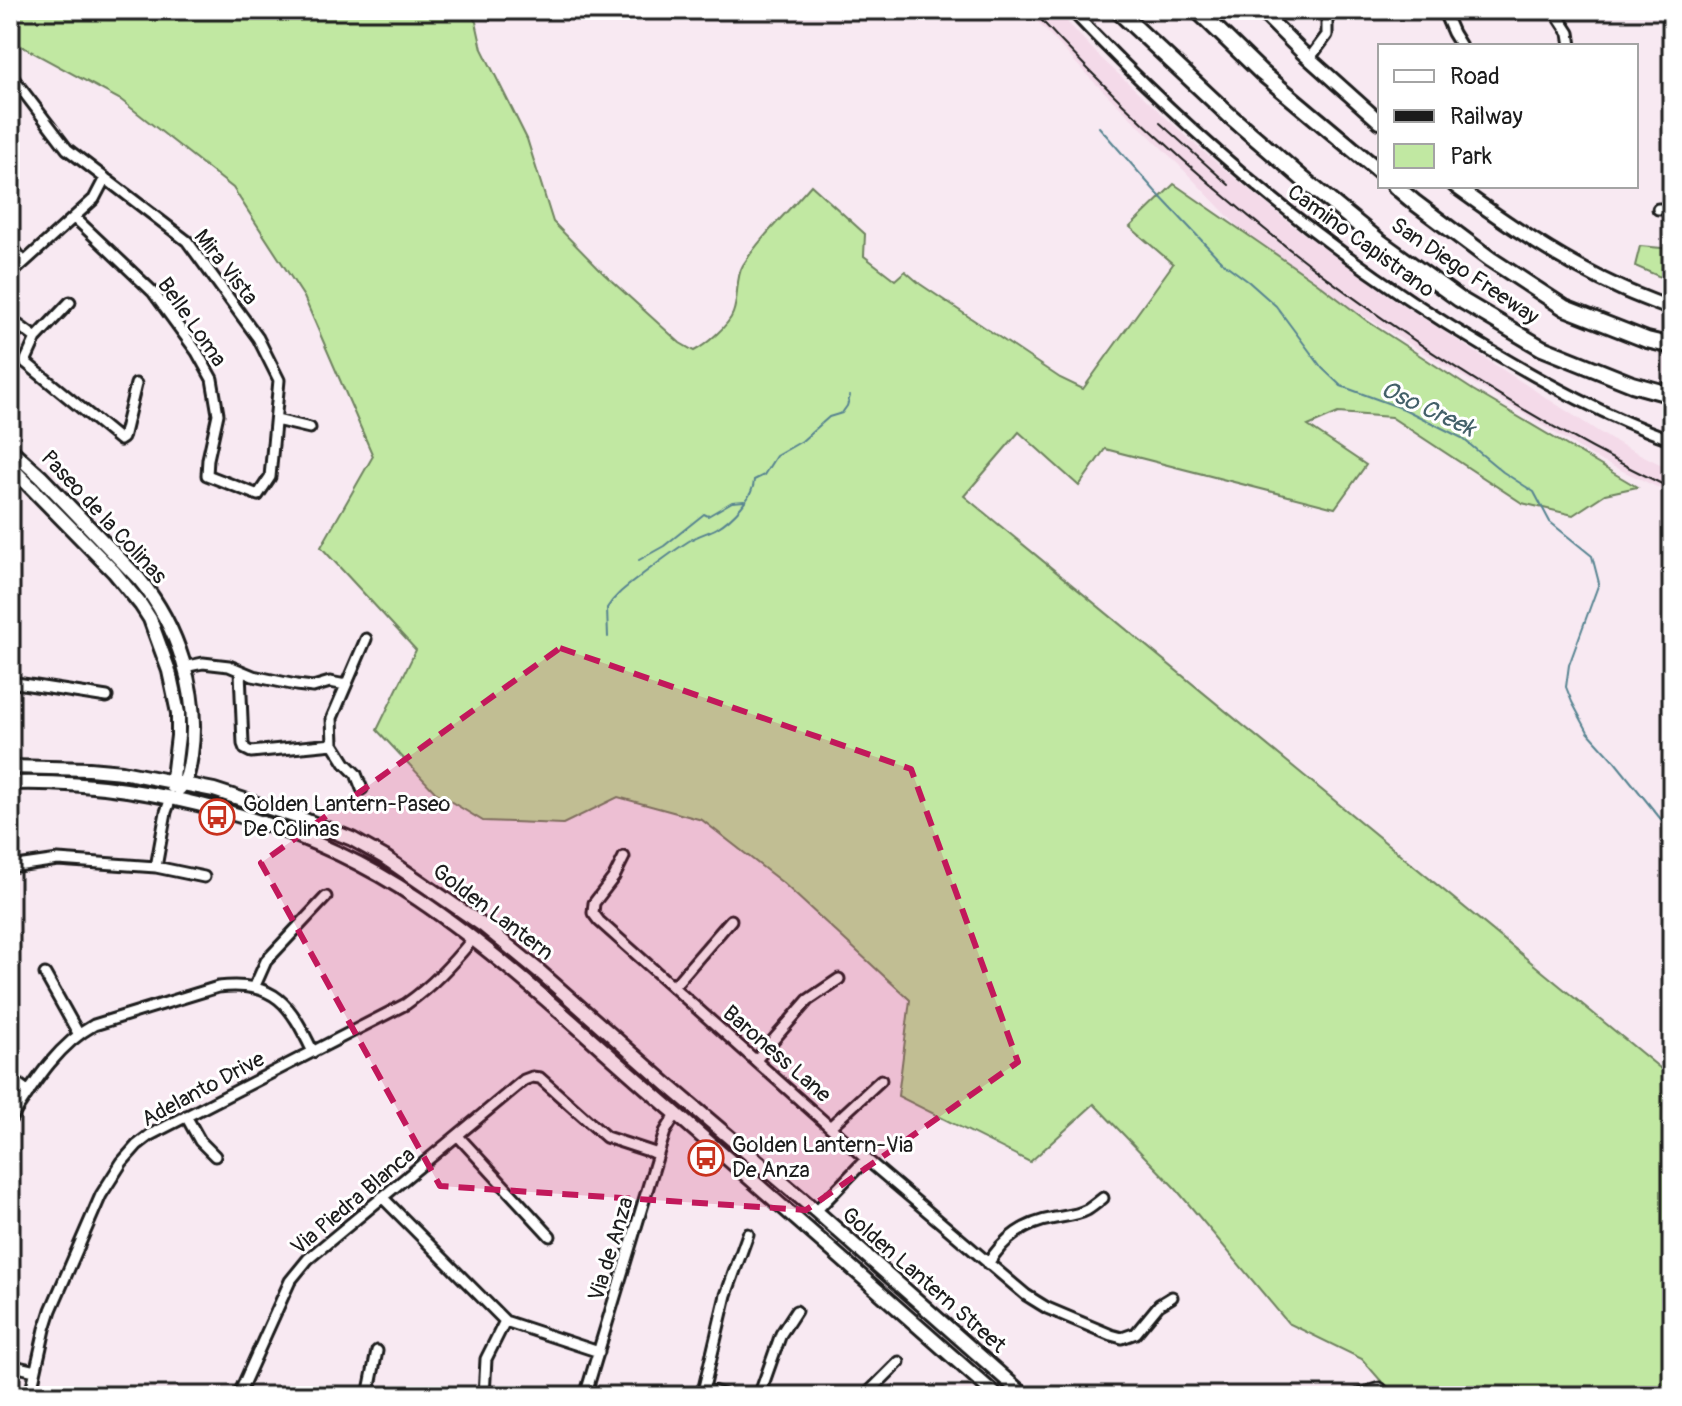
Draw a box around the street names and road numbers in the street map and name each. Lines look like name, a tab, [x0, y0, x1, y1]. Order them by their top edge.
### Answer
street label: Camino Capistrano	[1282, 178, 1440, 304]
street label: San Diego Freeway	[1386, 211, 1544, 331]
street label: Mira Vista	[188, 223, 264, 311]
street label: Belle Loma	[151, 272, 233, 372]
street label: Paseo de la Colinas	[35, 444, 173, 590]
street label: Golden Lantern	[427, 857, 559, 967]
street label: Baroness Lane	[717, 999, 837, 1109]
street label: Adelanto Drive	[137, 1045, 270, 1133]
street label: Via Piedra Blanca	[285, 1141, 421, 1261]
street label: Via de Anza	[582, 1194, 640, 1304]
street label: Golden Lantern Street	[836, 1201, 1012, 1359]

